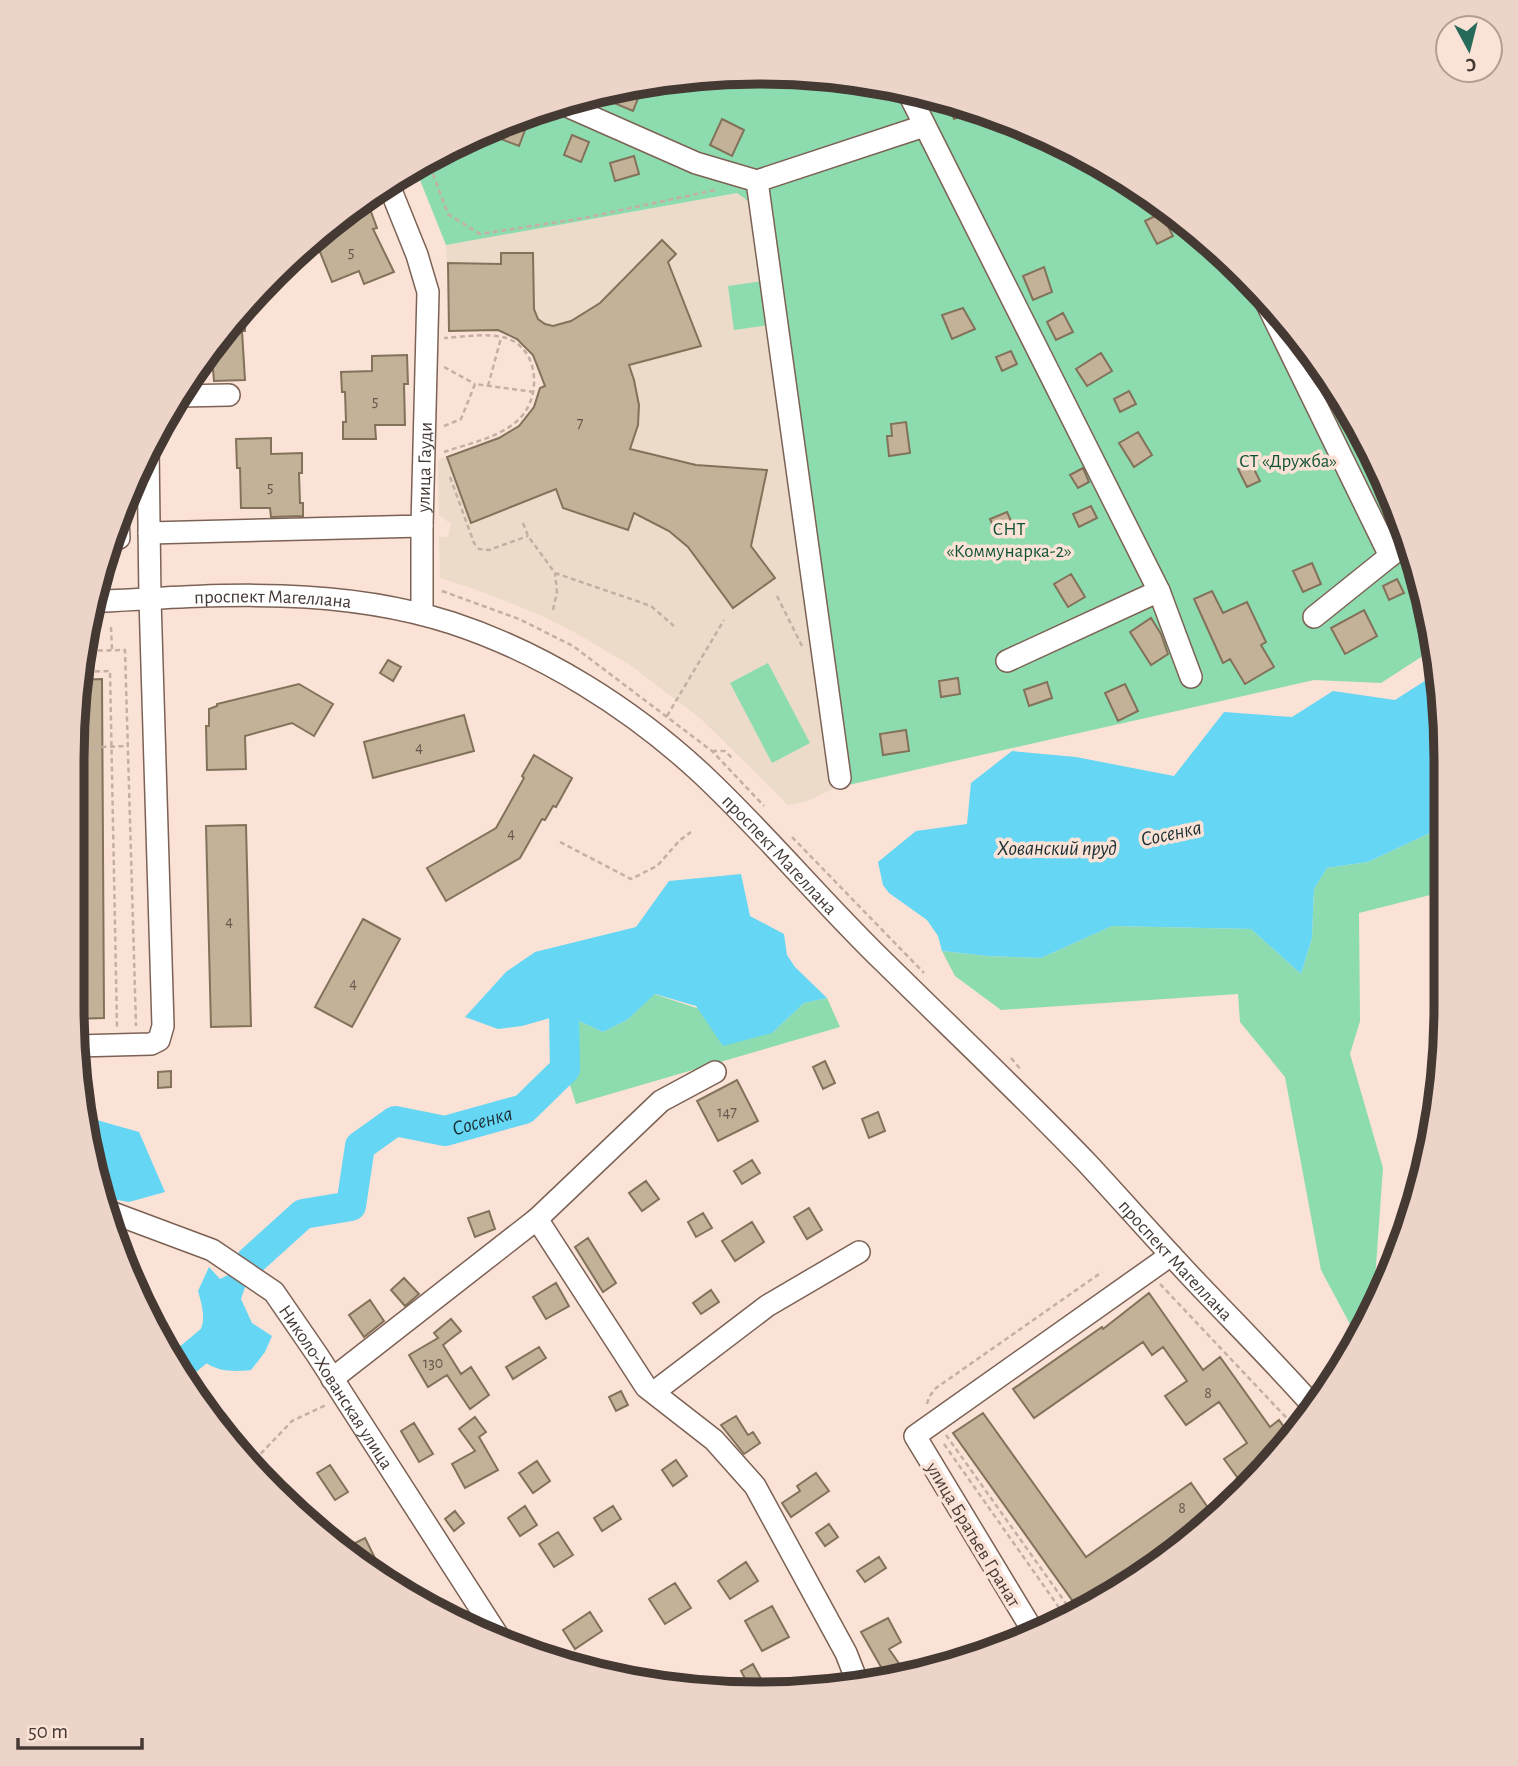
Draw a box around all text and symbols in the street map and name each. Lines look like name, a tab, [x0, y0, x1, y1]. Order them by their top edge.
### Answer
north arrow	[1434, 14, 1504, 84]
text: С	[1465, 54, 1477, 74]
house number: 5	[348, 244, 354, 260]
house number: 5	[372, 393, 378, 409]
house number: 7	[577, 415, 584, 431]
street label: улица Гауди	[414, 422, 436, 514]
park label: СТ «Дружба»	[1239, 452, 1337, 471]
house number: 5	[267, 479, 273, 495]
park label: СНТ «Коммунарка-2»	[946, 520, 1072, 561]
street label: проспект Магеллана	[194, 587, 353, 612]
house number: 4	[415, 739, 423, 755]
street label: проспект Магеллана	[718, 791, 840, 919]
water label: Сосенка	[1139, 817, 1203, 850]
house number: 4	[507, 825, 515, 841]
water label: Хованский пруд	[997, 838, 1117, 860]
house number: 4	[225, 913, 233, 929]
house number: 4	[349, 975, 357, 991]
water label: Сосенка	[450, 1103, 515, 1140]
house number: 147	[717, 1104, 737, 1120]
street label: проспект Магеллана	[1114, 1197, 1236, 1325]
street label: Николо-Хованская улица	[275, 1302, 396, 1473]
house number: 130	[423, 1355, 443, 1371]
house number: 8	[1204, 1385, 1212, 1401]
street label: улица Братьев Гранат	[922, 1458, 1023, 1611]
house number: 8	[1178, 1500, 1186, 1516]
scale bar	[18, 1706, 142, 1750]
text: 50 m	[28, 1721, 68, 1742]

